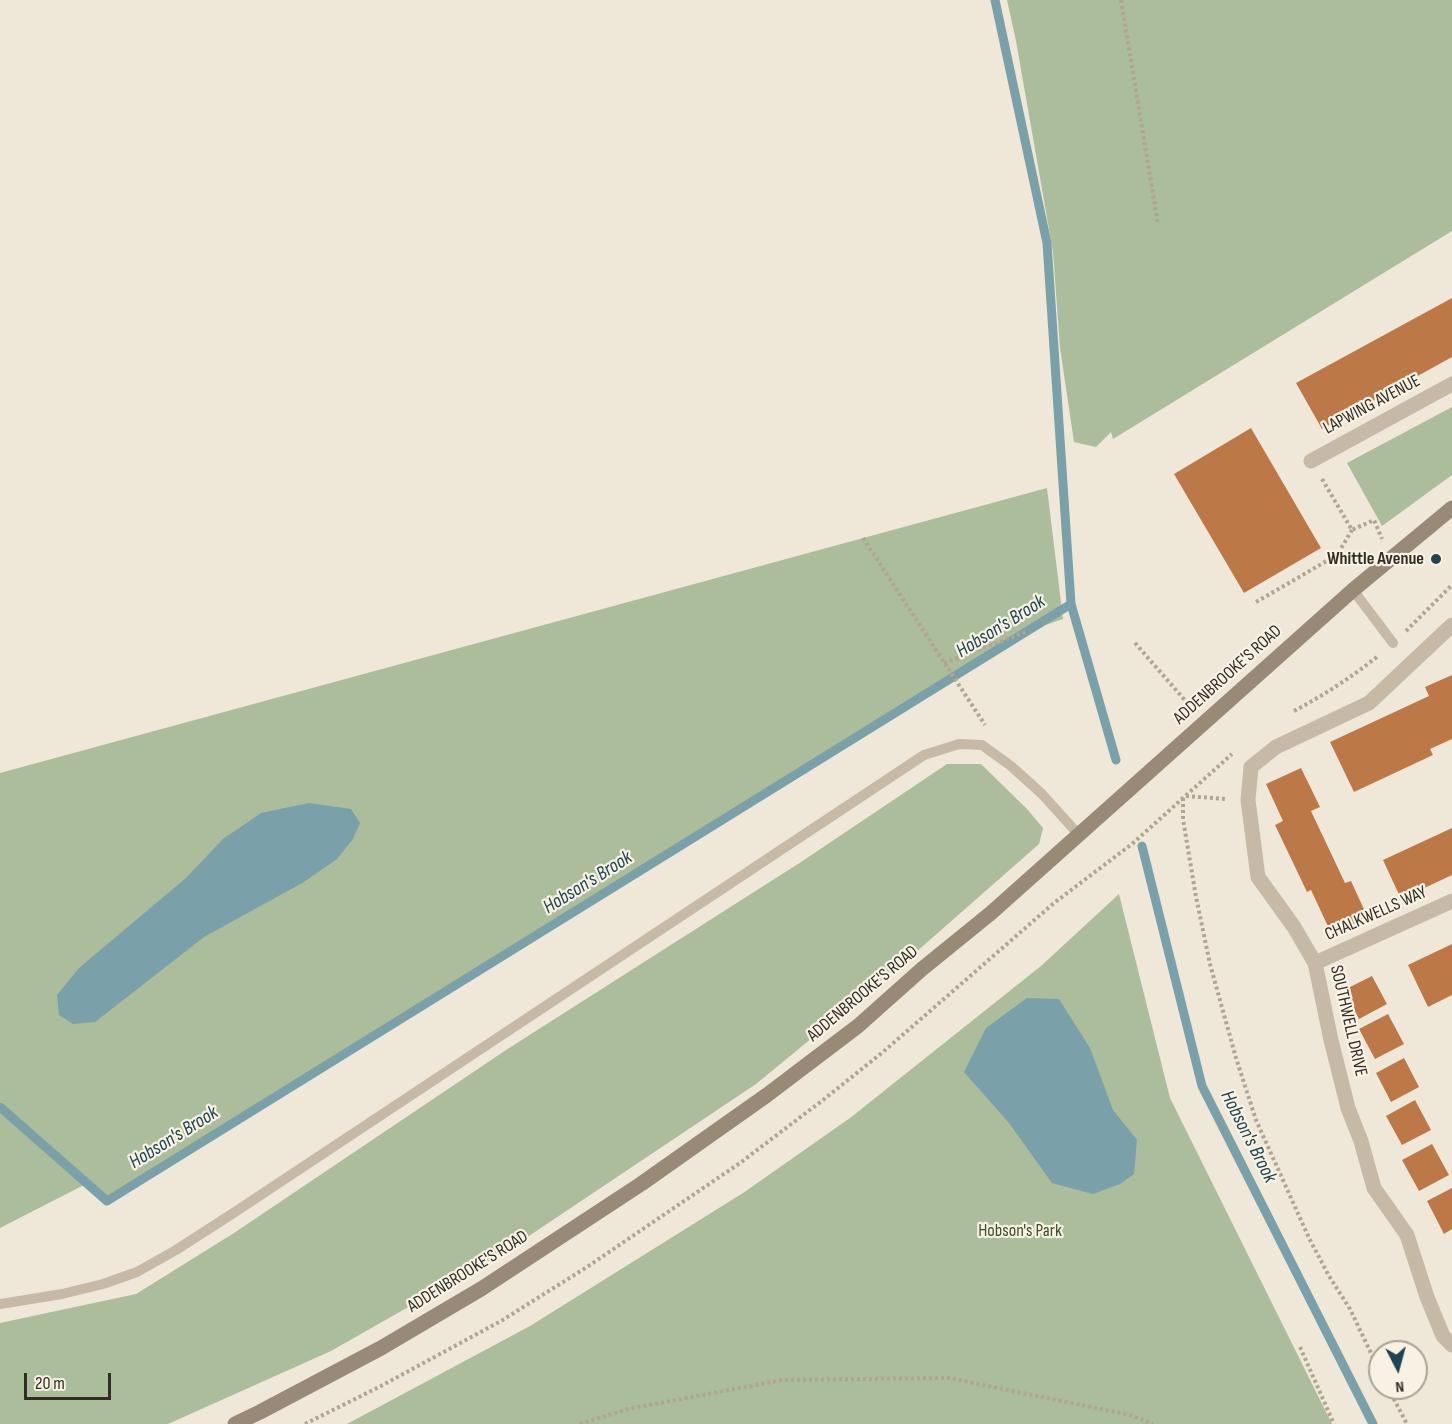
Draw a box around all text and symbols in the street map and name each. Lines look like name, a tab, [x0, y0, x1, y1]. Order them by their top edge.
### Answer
street label: LAPWING AVENUE	[1320, 370, 1424, 440]
place label: Whittle Avenue	[1327, 548, 1424, 570]
marker: Whittle Avenue	[1429, 552, 1443, 566]
water label: Hobson's Brook	[952, 590, 1050, 664]
street label: ADDENBROOKE'S ROAD	[1169, 621, 1287, 729]
water label: Hobson's Brook	[539, 846, 637, 920]
street label: CHALKWELLS WAY	[1322, 882, 1430, 946]
street label: ADDENBROOKE'S ROAD	[803, 941, 923, 1047]
street label: SOUTHWELL DRIVE	[1325, 963, 1371, 1079]
water label: Hobson's Brook	[1215, 1087, 1281, 1187]
water label: Hobson's Brook	[125, 1101, 223, 1175]
park label: Hobson's Park	[978, 1220, 1062, 1242]
street label: ADDENBROOKE'S ROAD	[404, 1226, 532, 1318]
north arrow	[1368, 1340, 1428, 1400]
scale bar	[27, 1361, 114, 1399]
text: 20 m	[35, 1373, 65, 1394]
text: N	[1394, 1377, 1405, 1396]

